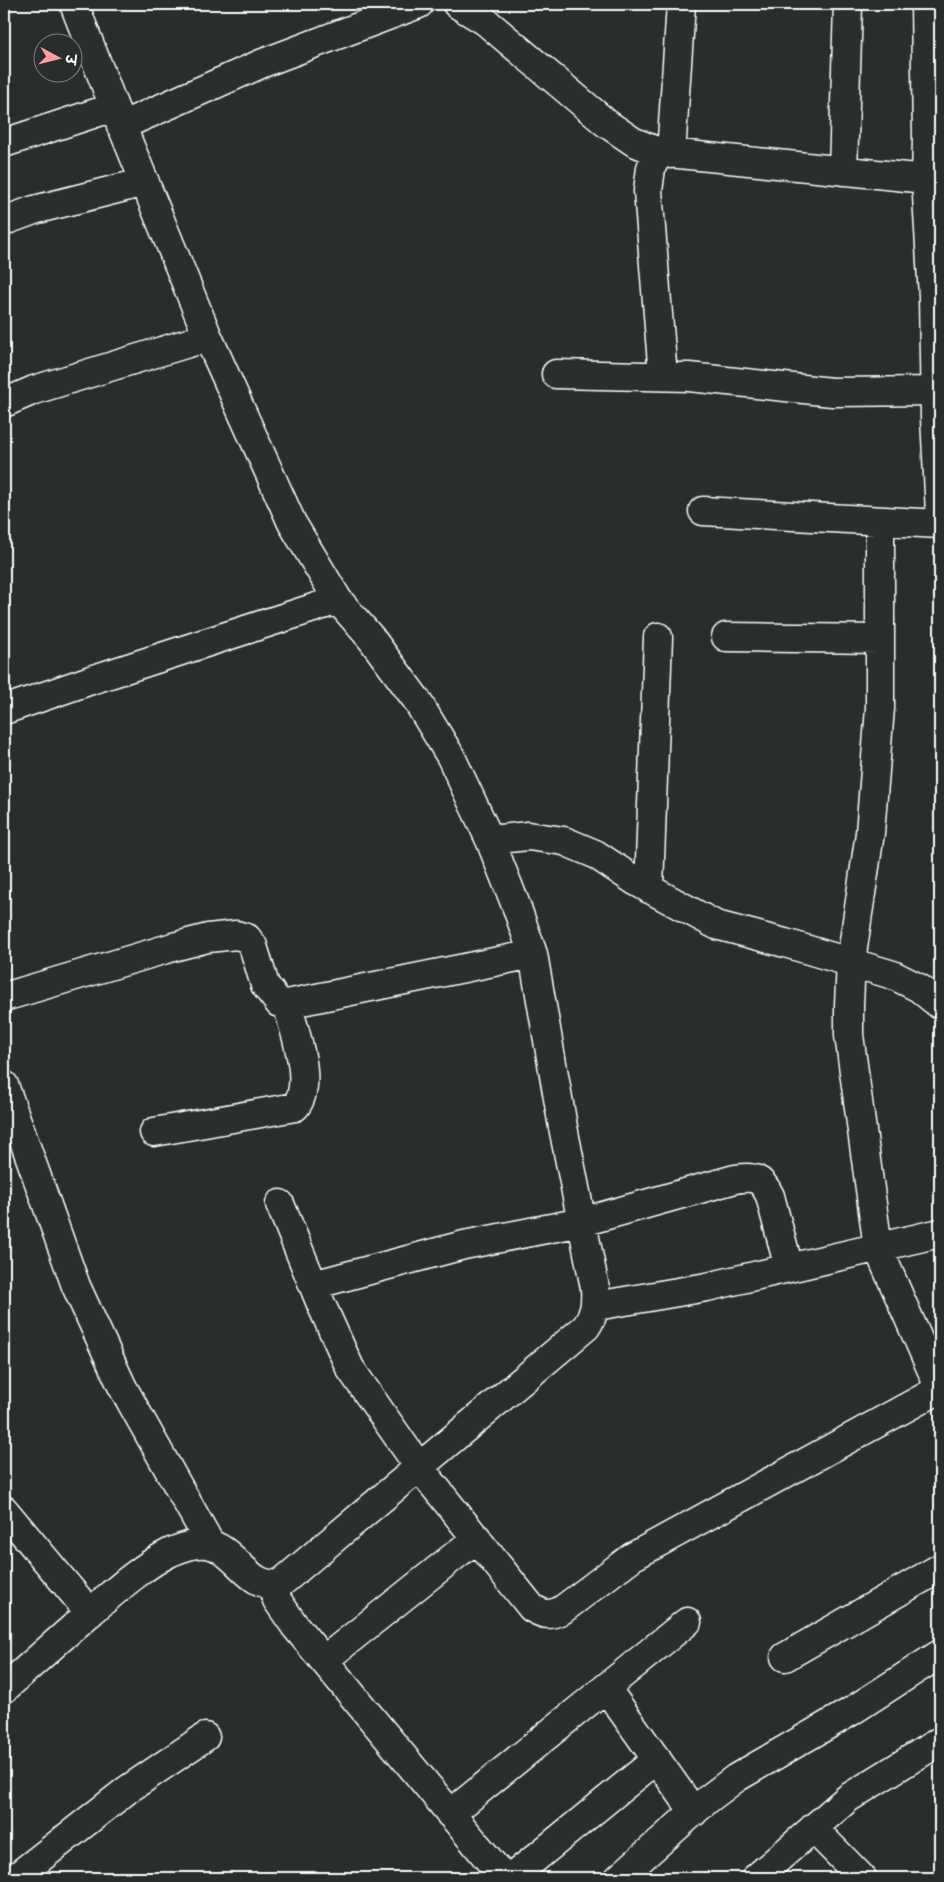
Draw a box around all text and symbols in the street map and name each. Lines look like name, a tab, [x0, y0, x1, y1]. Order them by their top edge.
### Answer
north arrow	[32, 32, 82, 82]
text: उ	[57, 51, 84, 67]

